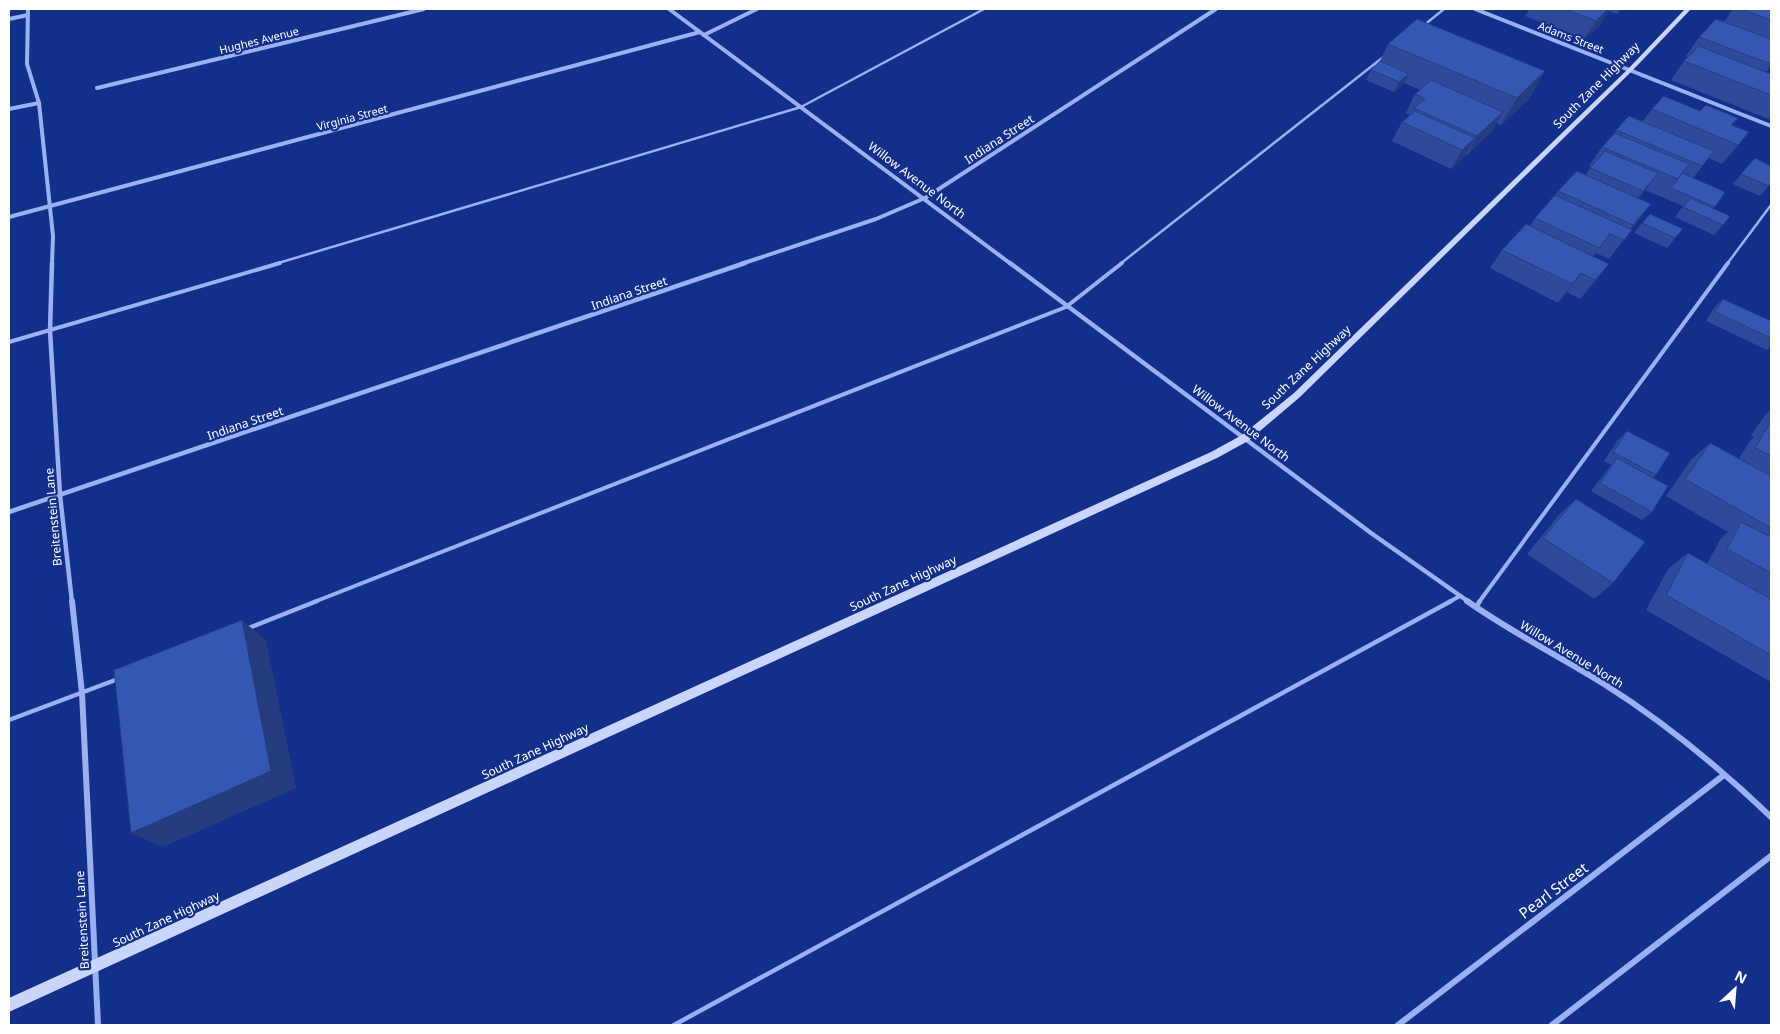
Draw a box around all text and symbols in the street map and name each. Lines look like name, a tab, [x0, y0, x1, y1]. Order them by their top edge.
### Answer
street label: Adams Street	[1536, 18, 1606, 56]
street label: Hughes Avenue	[218, 23, 300, 57]
street label: South Zane Highway	[1549, 37, 1644, 132]
street label: Virginia Street	[315, 100, 389, 134]
street label: Indiana Street	[961, 110, 1038, 168]
street label: Willow Avenue North	[865, 138, 969, 222]
street label: Indiana Street	[589, 272, 670, 314]
street label: South Zane Highway	[1258, 321, 1355, 413]
street label: Willow Avenue North	[1189, 381, 1293, 465]
street label: Indiana Street	[205, 402, 286, 444]
street label: Breitenstein Lane	[40, 467, 66, 567]
street label: South Zane Highway	[847, 550, 960, 615]
street label: Willow Avenue North	[1517, 616, 1627, 692]
street label: South Zane Highway	[479, 718, 592, 783]
street label: Pearl Street	[1514, 857, 1592, 923]
street label: Breitenstein Lane	[71, 870, 93, 970]
street label: South Zane Highway	[110, 886, 223, 951]
north arrow	[1710, 964, 1760, 1014]
text: N	[1732, 966, 1750, 988]

